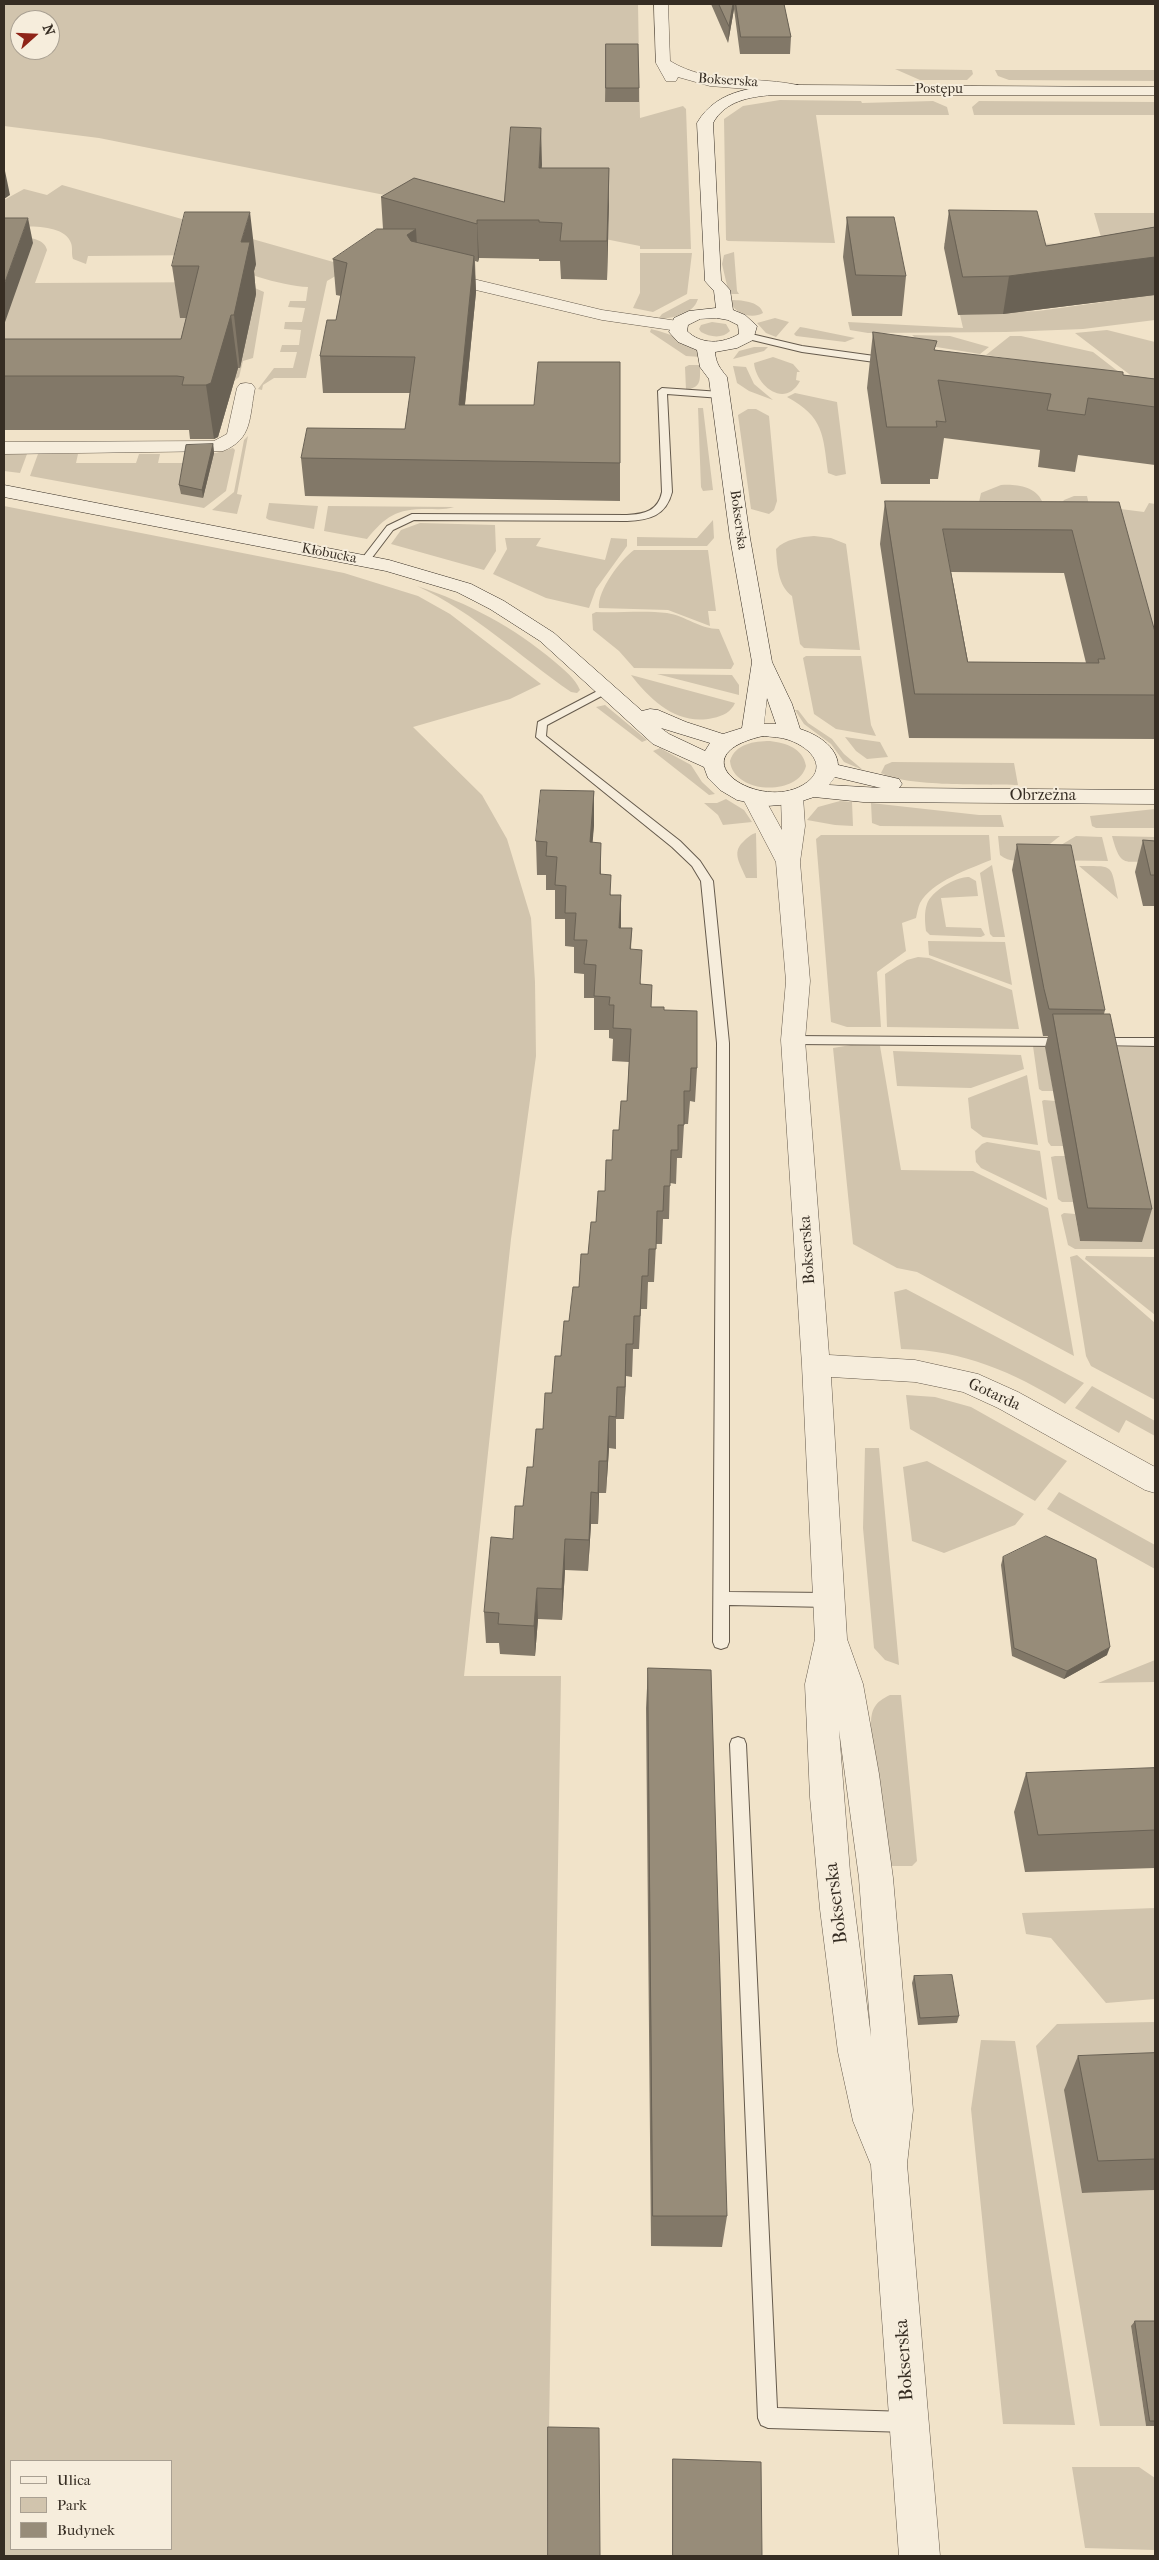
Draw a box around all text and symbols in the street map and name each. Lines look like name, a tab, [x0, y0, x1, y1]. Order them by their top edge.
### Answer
north arrow	[10, 10, 60, 60]
text: N	[39, 22, 58, 38]
street label: Bokserska	[697, 71, 759, 91]
street label: Postępu	[915, 82, 963, 98]
street label: Bokserska	[725, 489, 751, 551]
street label: Kłobucka	[300, 540, 358, 568]
street label: Obrzeżna	[1010, 786, 1076, 806]
street label: Bokserska	[796, 1215, 820, 1285]
street label: Gotarda	[965, 1375, 1023, 1415]
street label: Bokserska	[821, 1861, 853, 1945]
street label: Bokserska	[891, 2318, 919, 2402]
legend	[10, 2460, 172, 2550]
text: Ulica	[57, 2471, 91, 2489]
text: Park	[57, 2496, 87, 2514]
text: Budynek	[57, 2521, 115, 2539]

